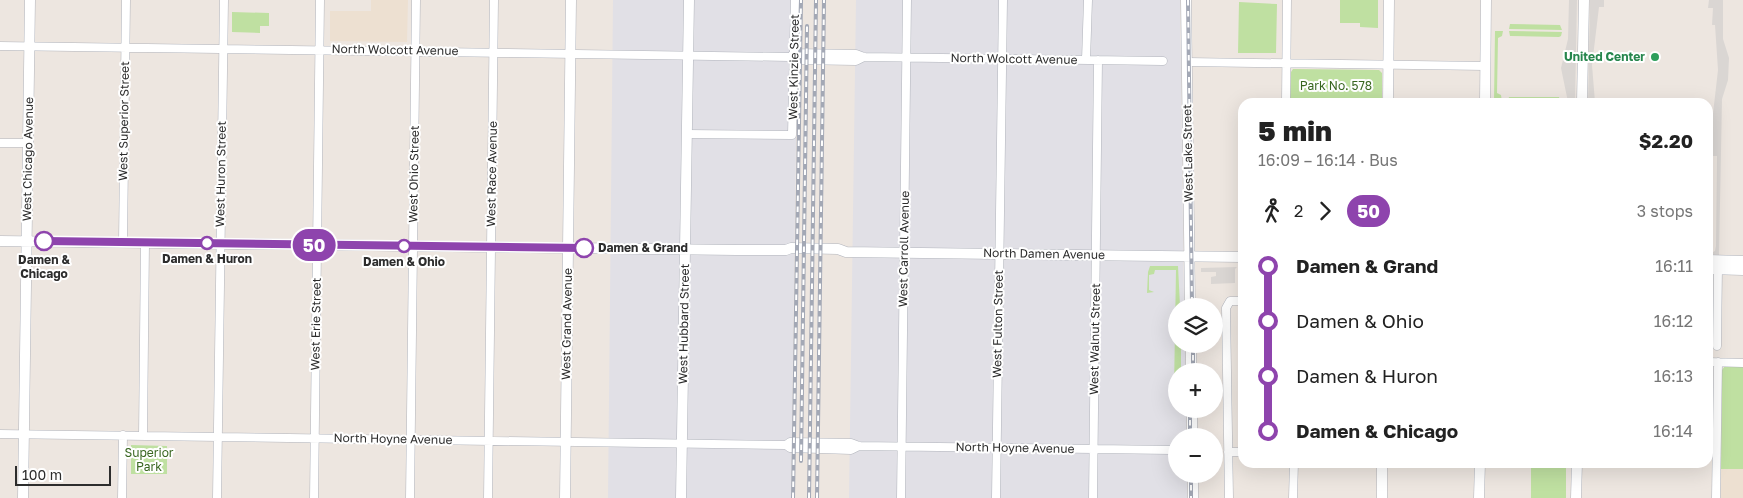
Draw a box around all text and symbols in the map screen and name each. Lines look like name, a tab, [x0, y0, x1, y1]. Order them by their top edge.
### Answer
street label: West Kinzie Street	[785, 14, 802, 120]
street label: North Wolcott Avenue	[331, 41, 459, 58]
place label: United Center	[1564, 49, 1645, 64]
street label: North Wolcott Avenue	[950, 50, 1078, 67]
marker: United Center	[1649, 51, 1661, 63]
street label: West Superior Street	[115, 61, 132, 181]
park label: Park No. 578	[1300, 78, 1372, 93]
street label: West Chicago Avenue	[19, 97, 36, 221]
street label: West Lake Street	[1179, 104, 1196, 202]
text: 5 min	[1258, 114, 1332, 147]
street label: West Huron Street	[212, 121, 229, 227]
street label: West Race Avenue	[483, 121, 500, 227]
street label: West Ohio Street	[405, 125, 422, 223]
text: $2.20	[1639, 129, 1693, 152]
text: 16:09 – 16:14 · Bus	[1258, 150, 1398, 170]
street label: West Carroll Avenue	[895, 191, 912, 307]
icon: walk	[1258, 197, 1286, 225]
icon: forward	[1311, 197, 1339, 225]
text: 50	[1357, 200, 1380, 222]
text: 2	[1294, 201, 1303, 221]
text: 3 stops	[1637, 201, 1693, 221]
line badge: 50	[292, 229, 336, 261]
marker: Damen & Chicago	[34, 231, 54, 251]
text: 50	[303, 234, 325, 256]
marker: Damen & Huron	[200, 236, 214, 250]
marker: Damen & Grand	[574, 238, 594, 258]
marker: Damen & Ohio	[397, 239, 411, 253]
place label: Damen & Grand	[598, 240, 688, 255]
street label: North Damen Avenue	[983, 245, 1105, 262]
place label: Damen & Huron	[162, 251, 252, 266]
place label: Damen & Chicago	[18, 252, 70, 281]
place label: Damen & Ohio	[363, 254, 445, 269]
text: Damen & Grand	[1296, 254, 1438, 277]
text: 16:11	[1655, 256, 1693, 276]
street label: West Hubbard Street	[675, 263, 692, 384]
street label: West Grand Avenue	[558, 268, 575, 380]
street label: West Fulton Street	[989, 270, 1006, 378]
street label: West Erie Street	[307, 277, 324, 371]
street label: West Walnut Street	[1086, 283, 1103, 395]
map controls	[1168, 298, 1223, 483]
button: layers	[1168, 298, 1223, 353]
text: Damen & Ohio	[1296, 309, 1424, 332]
text: 16:12	[1654, 311, 1693, 331]
button: +	[1168, 363, 1223, 418]
text: Damen & Huron	[1296, 364, 1438, 387]
text: 16:13	[1654, 366, 1693, 386]
text: Damen & Chicago	[1296, 419, 1458, 442]
text: 16:14	[1653, 421, 1693, 441]
button: −	[1168, 428, 1223, 483]
street label: North Hoyne Avenue	[333, 430, 453, 447]
street label: North Hoyne Avenue	[955, 439, 1075, 456]
park label: Superior Park	[124, 445, 174, 474]
scale bar	[15, 463, 111, 486]
text: 100 m	[22, 466, 62, 483]

